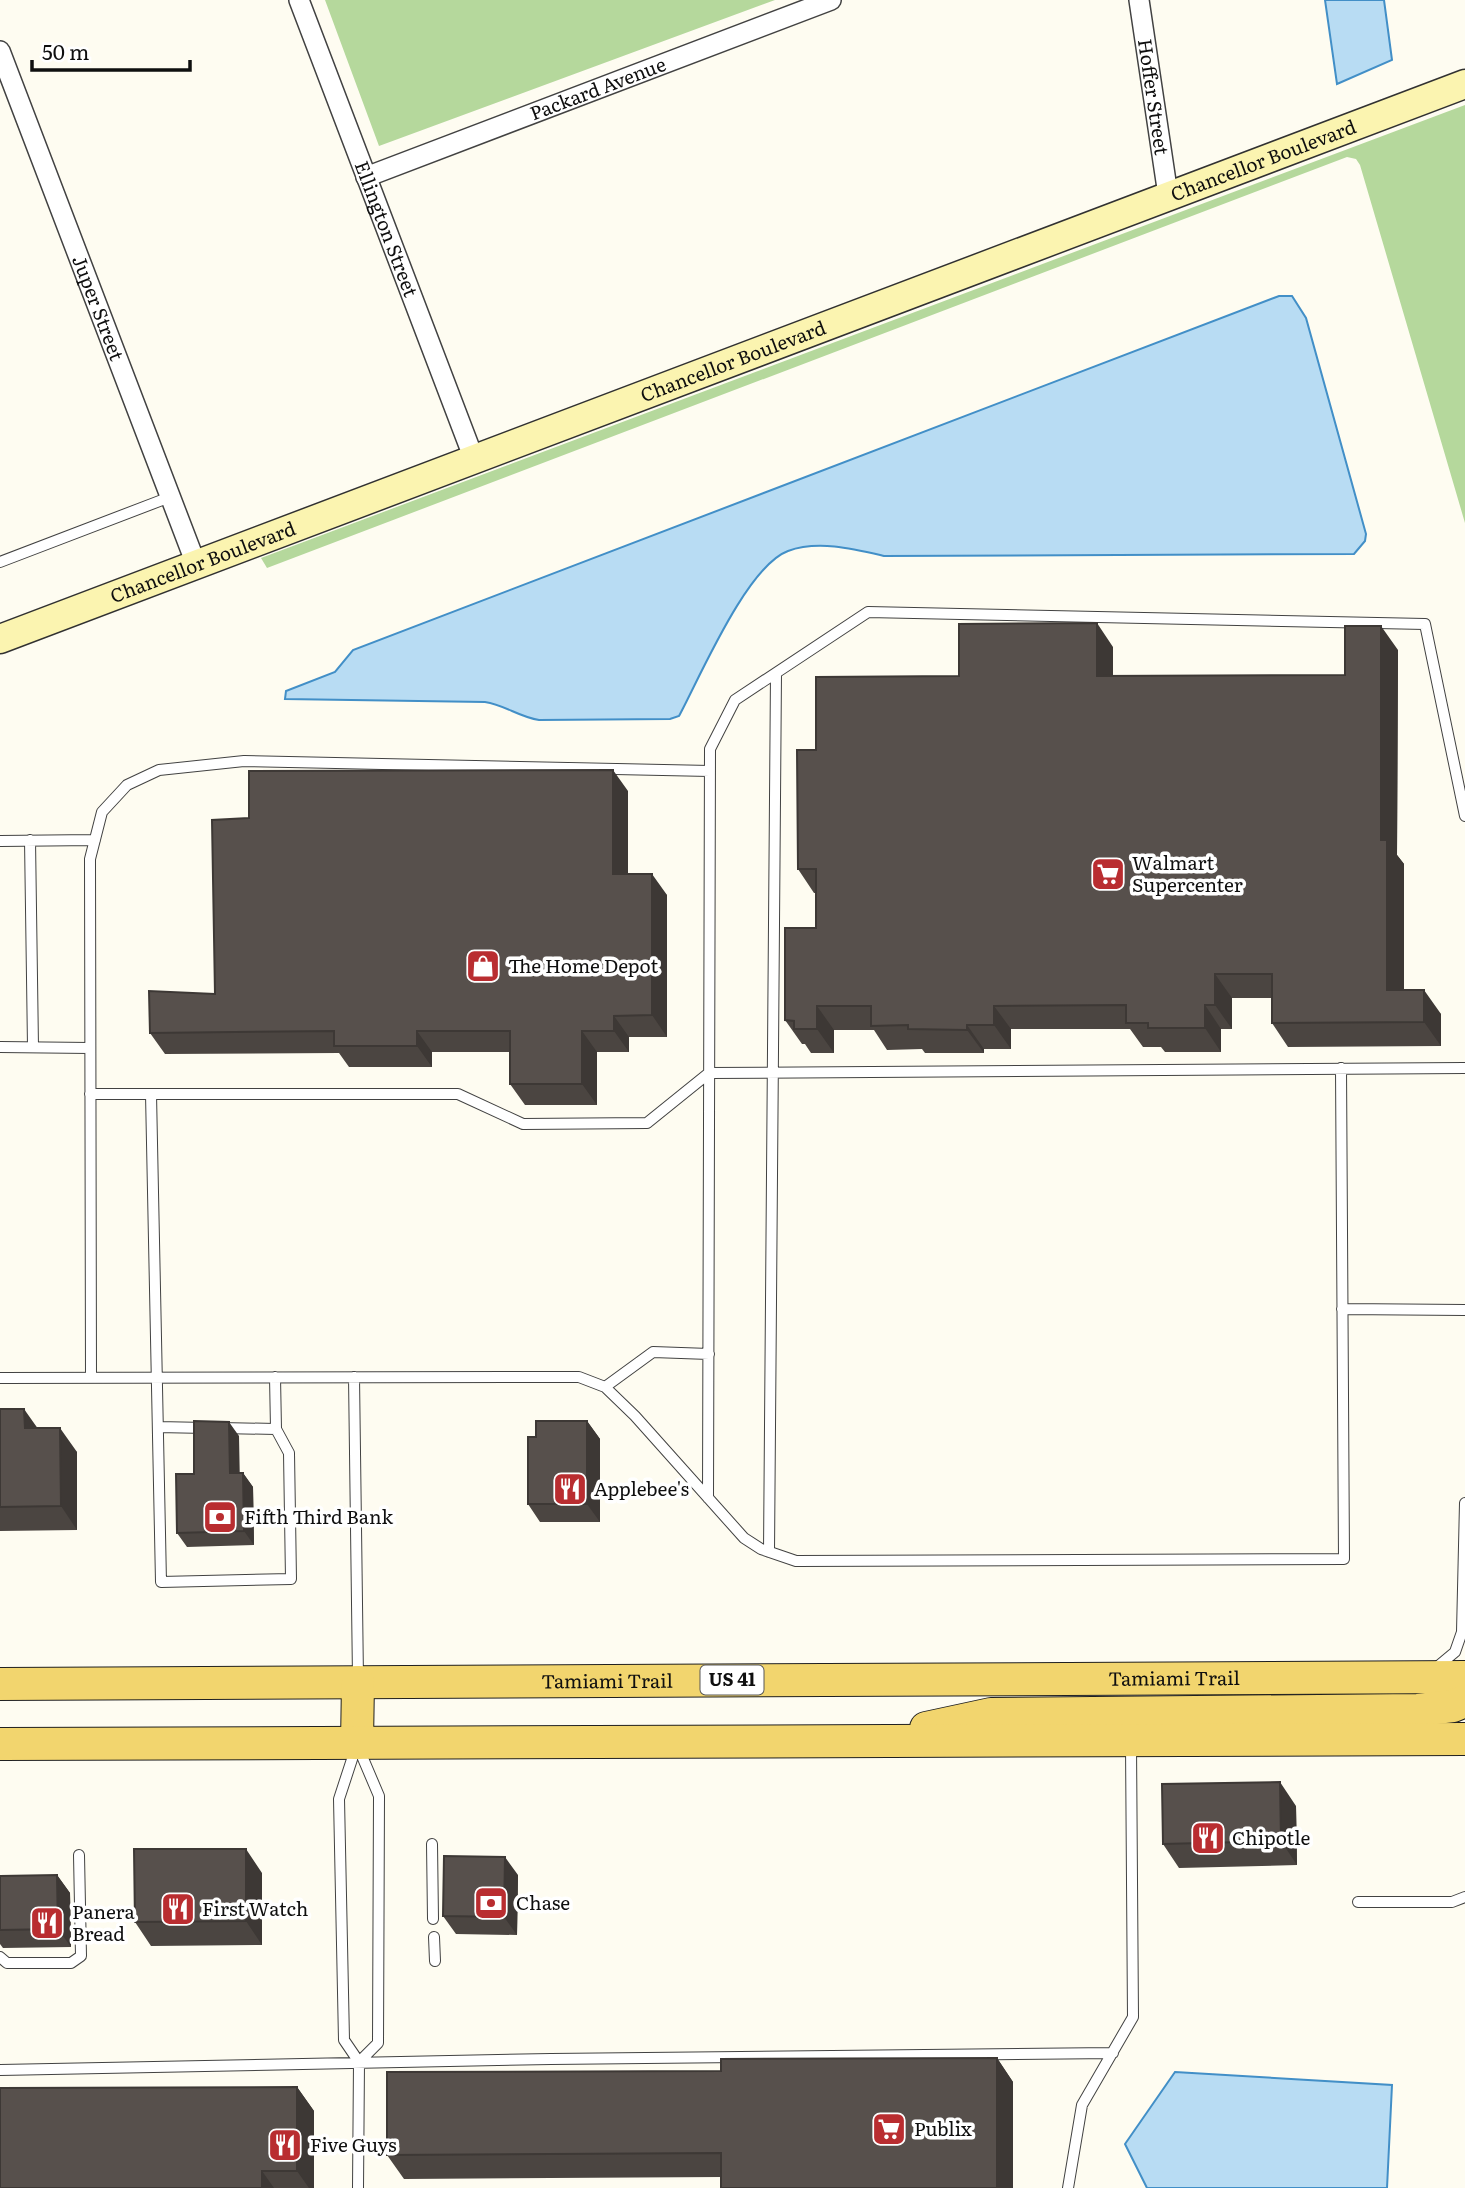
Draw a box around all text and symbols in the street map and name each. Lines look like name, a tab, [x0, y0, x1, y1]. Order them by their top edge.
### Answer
scale bar	[32, 28, 189, 72]
text: 50 m	[42, 35, 89, 66]
street label: Hoffer Street	[1132, 37, 1177, 157]
street label: Packard Avenue	[525, 49, 670, 126]
street label: Chancellor Boulevard	[1166, 111, 1360, 207]
street label: Ellington Street	[349, 156, 426, 301]
street label: Juper Street	[66, 251, 132, 365]
street label: Chancellor Boulevard	[636, 312, 830, 408]
street label: Chancellor Boulevard	[106, 513, 300, 609]
place label: Walmart Supercenter	[1132, 848, 1243, 898]
supermarket icon: Walmart Supercenter	[1089, 855, 1127, 893]
shop icon: The Home Depot	[464, 947, 502, 985]
place label: The Home Depot	[508, 951, 658, 979]
restaurant icon: Applebee's	[551, 1470, 589, 1508]
place label: Applebee's	[594, 1474, 690, 1502]
bank icon: Fifth Third Bank	[201, 1498, 239, 1536]
place label: Fifth Third Bank	[244, 1502, 393, 1530]
street label: Tamiami Trail	[1108, 1663, 1240, 1692]
street label: Tamiami Trail	[541, 1666, 673, 1694]
road number: US 41	[700, 1666, 764, 1694]
restaurant icon: Chipotle	[1189, 1819, 1227, 1857]
place label: Chipotle	[1232, 1823, 1310, 1851]
bank icon: Chase	[472, 1884, 510, 1922]
place label: Chase	[516, 1888, 570, 1916]
restaurant icon: First Watch	[159, 1890, 197, 1928]
place label: First Watch	[202, 1894, 308, 1922]
place label: Panera Bread	[72, 1897, 136, 1947]
restaurant icon: Panera Bread	[28, 1904, 66, 1942]
supermarket icon: Publix	[870, 2110, 908, 2148]
place label: Publix	[914, 2114, 972, 2142]
restaurant icon: Five Guys	[266, 2126, 304, 2164]
place label: Five Guys	[310, 2130, 397, 2158]

